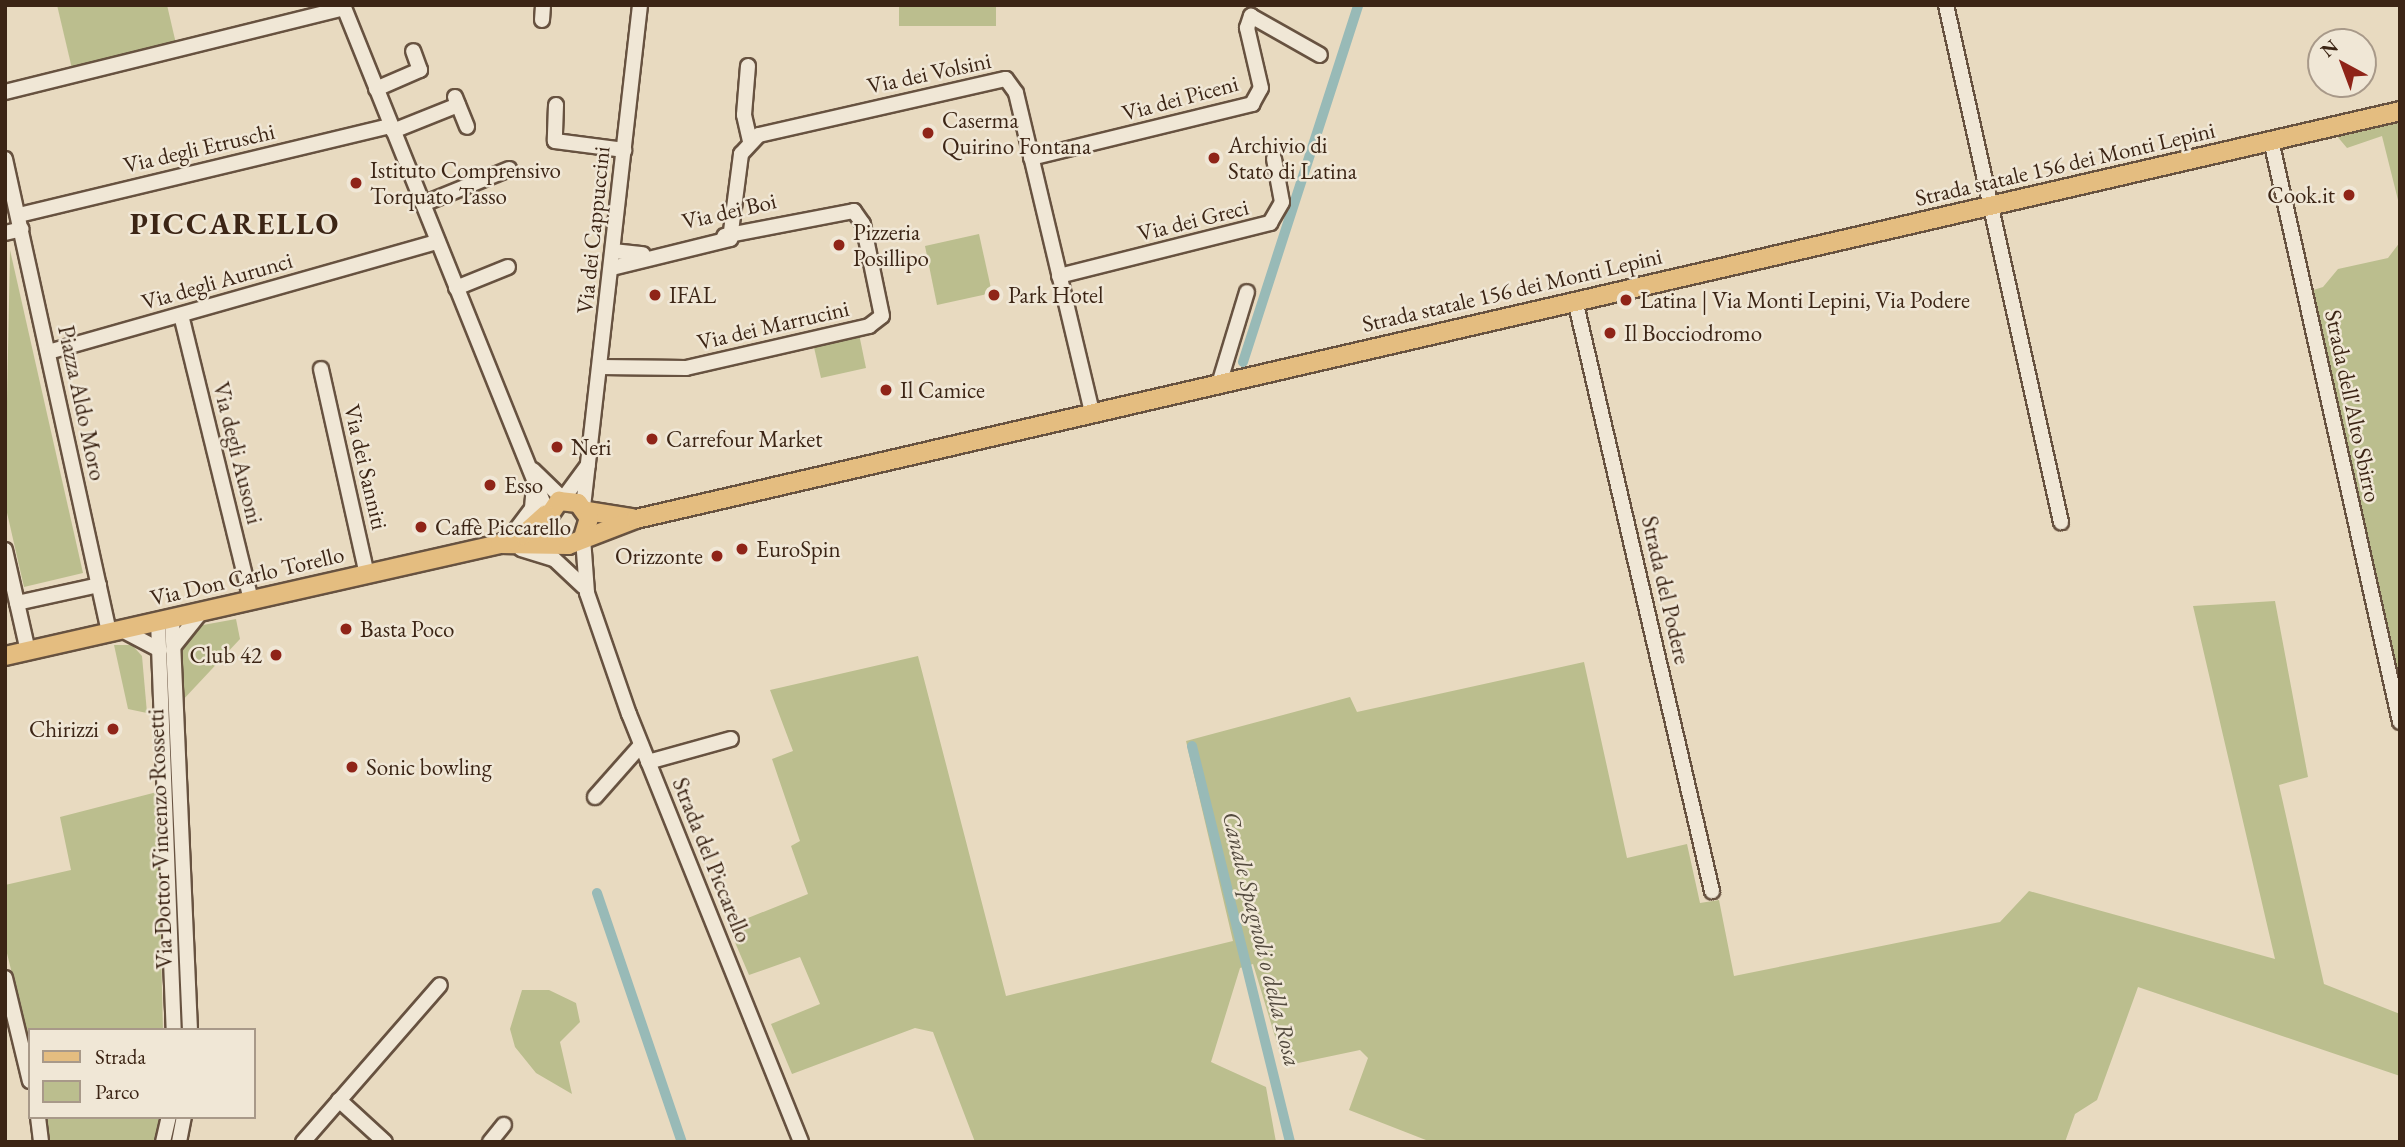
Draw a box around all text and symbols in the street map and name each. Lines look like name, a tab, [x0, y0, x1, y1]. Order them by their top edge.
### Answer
north arrow	[2307, 28, 2377, 98]
text: N	[2315, 34, 2343, 63]
street label: Via dei Volsini	[865, 46, 993, 100]
street label: Via dei Piceni	[1119, 69, 1241, 127]
place label: Caserma Quirino Fontana	[942, 106, 1091, 160]
street label: Strada statale 156 dei Monti Lepini	[1912, 116, 2218, 212]
street label: Via degli Etruschi	[121, 117, 277, 179]
marker: Caserma Quirino Fontana	[920, 125, 936, 141]
place label: Archivio di Stato di Latina	[1228, 131, 1357, 185]
street label: Via dei Cappuccini	[570, 145, 616, 315]
marker: Archivio di Stato di Latina	[1206, 150, 1222, 166]
place label: Istituto Comprensivo Torquato Tasso	[370, 156, 561, 210]
marker: Istituto Comprensivo Torquato Tasso	[348, 175, 364, 191]
place label: Cook.it	[2267, 181, 2335, 209]
street label: Via dei Boi	[679, 187, 779, 235]
marker: Cook.it	[2341, 187, 2357, 203]
street label: Via dei Greci	[1135, 193, 1251, 247]
district label: PICCARELLO	[131, 206, 339, 242]
place label: Pizzeria Posillipo	[853, 218, 929, 272]
marker: Pizzeria Posillipo	[831, 237, 847, 253]
street label: Strada statale 156 dei Monti Lepini	[1359, 242, 1665, 338]
street label: Via degli Aurunci	[138, 246, 296, 316]
place label: IFAL	[669, 281, 716, 309]
place label: Park Hotel	[1008, 281, 1104, 309]
place label: Latina | Via Monti Lepini, Via Podere	[1640, 286, 1970, 314]
marker: IFAL	[647, 287, 663, 303]
marker: Park Hotel	[986, 287, 1002, 303]
marker: Latina | Via Monti Lepini, Via Podere	[1618, 292, 1634, 308]
street label: Via dei Marrucini	[694, 294, 852, 356]
street label: Strada dell'Alto Sbirro	[2319, 307, 2387, 505]
place label: Il Bocciodromo	[1624, 319, 1762, 347]
street label: Piazza Aldo Moro	[52, 323, 112, 483]
marker: Il Bocciodromo	[1602, 325, 1618, 341]
place label: Il Camice	[900, 376, 985, 404]
street label: Via degli Ausoni	[207, 379, 269, 527]
marker: Il Camice	[878, 382, 894, 398]
street label: Via dei Sanniti	[338, 402, 394, 532]
place label: Carrefour Market	[666, 425, 822, 453]
marker: Carrefour Market	[644, 431, 660, 447]
place label: Neri	[571, 433, 612, 461]
marker: Neri	[549, 439, 565, 455]
place label: Esso	[504, 471, 543, 499]
marker: Esso	[482, 477, 498, 493]
place label: Caffè Piccarello	[435, 513, 571, 541]
street label: Strada del Podere	[1636, 513, 1696, 667]
marker: Caffè Piccarello	[413, 519, 429, 535]
place label: EuroSpin	[756, 535, 841, 563]
street label: Via Don Carlo Torello	[147, 540, 347, 612]
marker: EuroSpin	[734, 541, 750, 557]
place label: Orizzonte	[615, 542, 703, 570]
marker: Orizzonte	[709, 548, 725, 564]
place label: Basta Poco	[360, 615, 454, 643]
marker: Basta Poco	[338, 621, 354, 637]
place label: Club 42	[190, 641, 262, 669]
marker: Club 42	[268, 647, 284, 663]
street label: Via Dottor Vincenzo Rossetti	[142, 708, 178, 970]
place label: Chirizzi	[29, 715, 99, 743]
marker: Chirizzi	[105, 721, 121, 737]
place label: Sonic bowling	[366, 753, 492, 781]
marker: Sonic bowling	[344, 759, 360, 775]
street label: Strada del Piccarello	[666, 774, 758, 946]
water label: Canale Spagnoli o della Rosa	[1216, 809, 1308, 1069]
legend	[28, 1028, 256, 1119]
text: Strada	[95, 1043, 146, 1070]
text: Parco	[95, 1078, 139, 1105]

